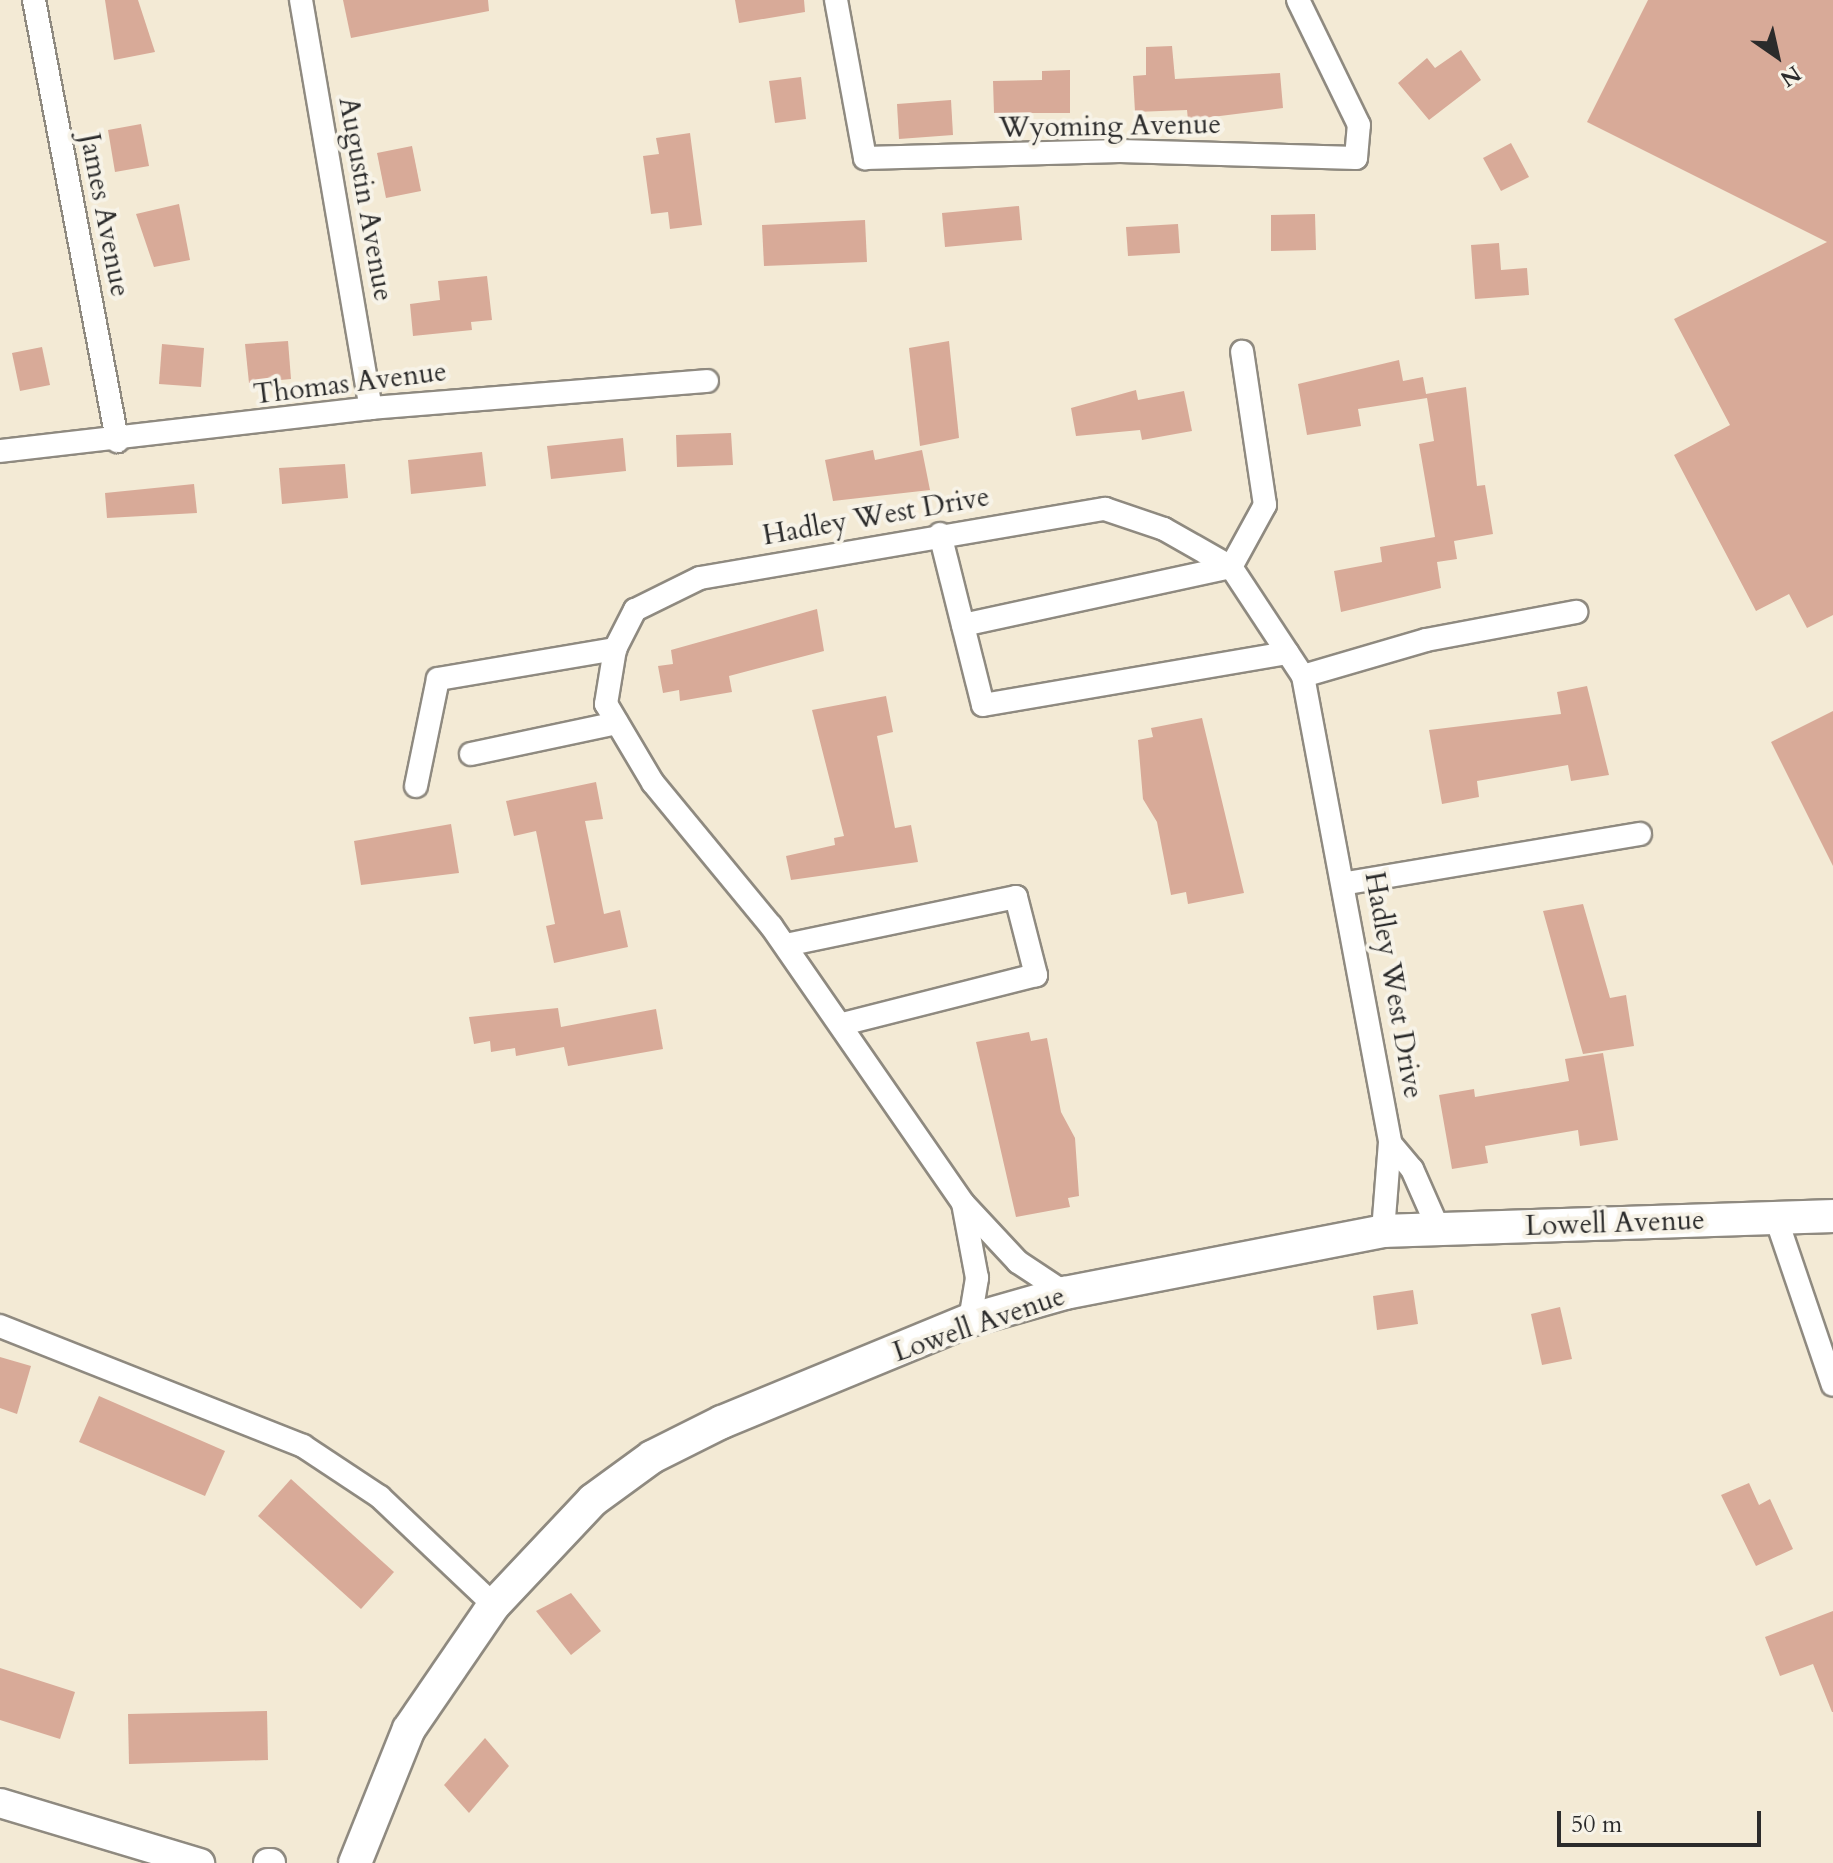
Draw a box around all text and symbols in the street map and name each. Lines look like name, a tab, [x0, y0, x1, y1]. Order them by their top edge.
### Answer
north arrow	[1737, 16, 1817, 96]
text: N	[1774, 58, 1807, 94]
street label: Augustin Avenue	[332, 94, 400, 304]
street label: Wyoming Avenue	[999, 107, 1221, 145]
street label: James Avenue	[73, 130, 137, 300]
street label: Thomas Avenue	[251, 354, 449, 412]
street label: Hadley West Drive	[760, 480, 992, 552]
street label: Hadley West Drive	[1358, 869, 1430, 1101]
street label: Lowell Avenue	[1525, 1203, 1705, 1243]
street label: Lowell Avenue	[889, 1279, 1069, 1369]
scale bar	[1561, 1795, 1765, 1845]
text: 50 m	[1571, 1808, 1622, 1841]

